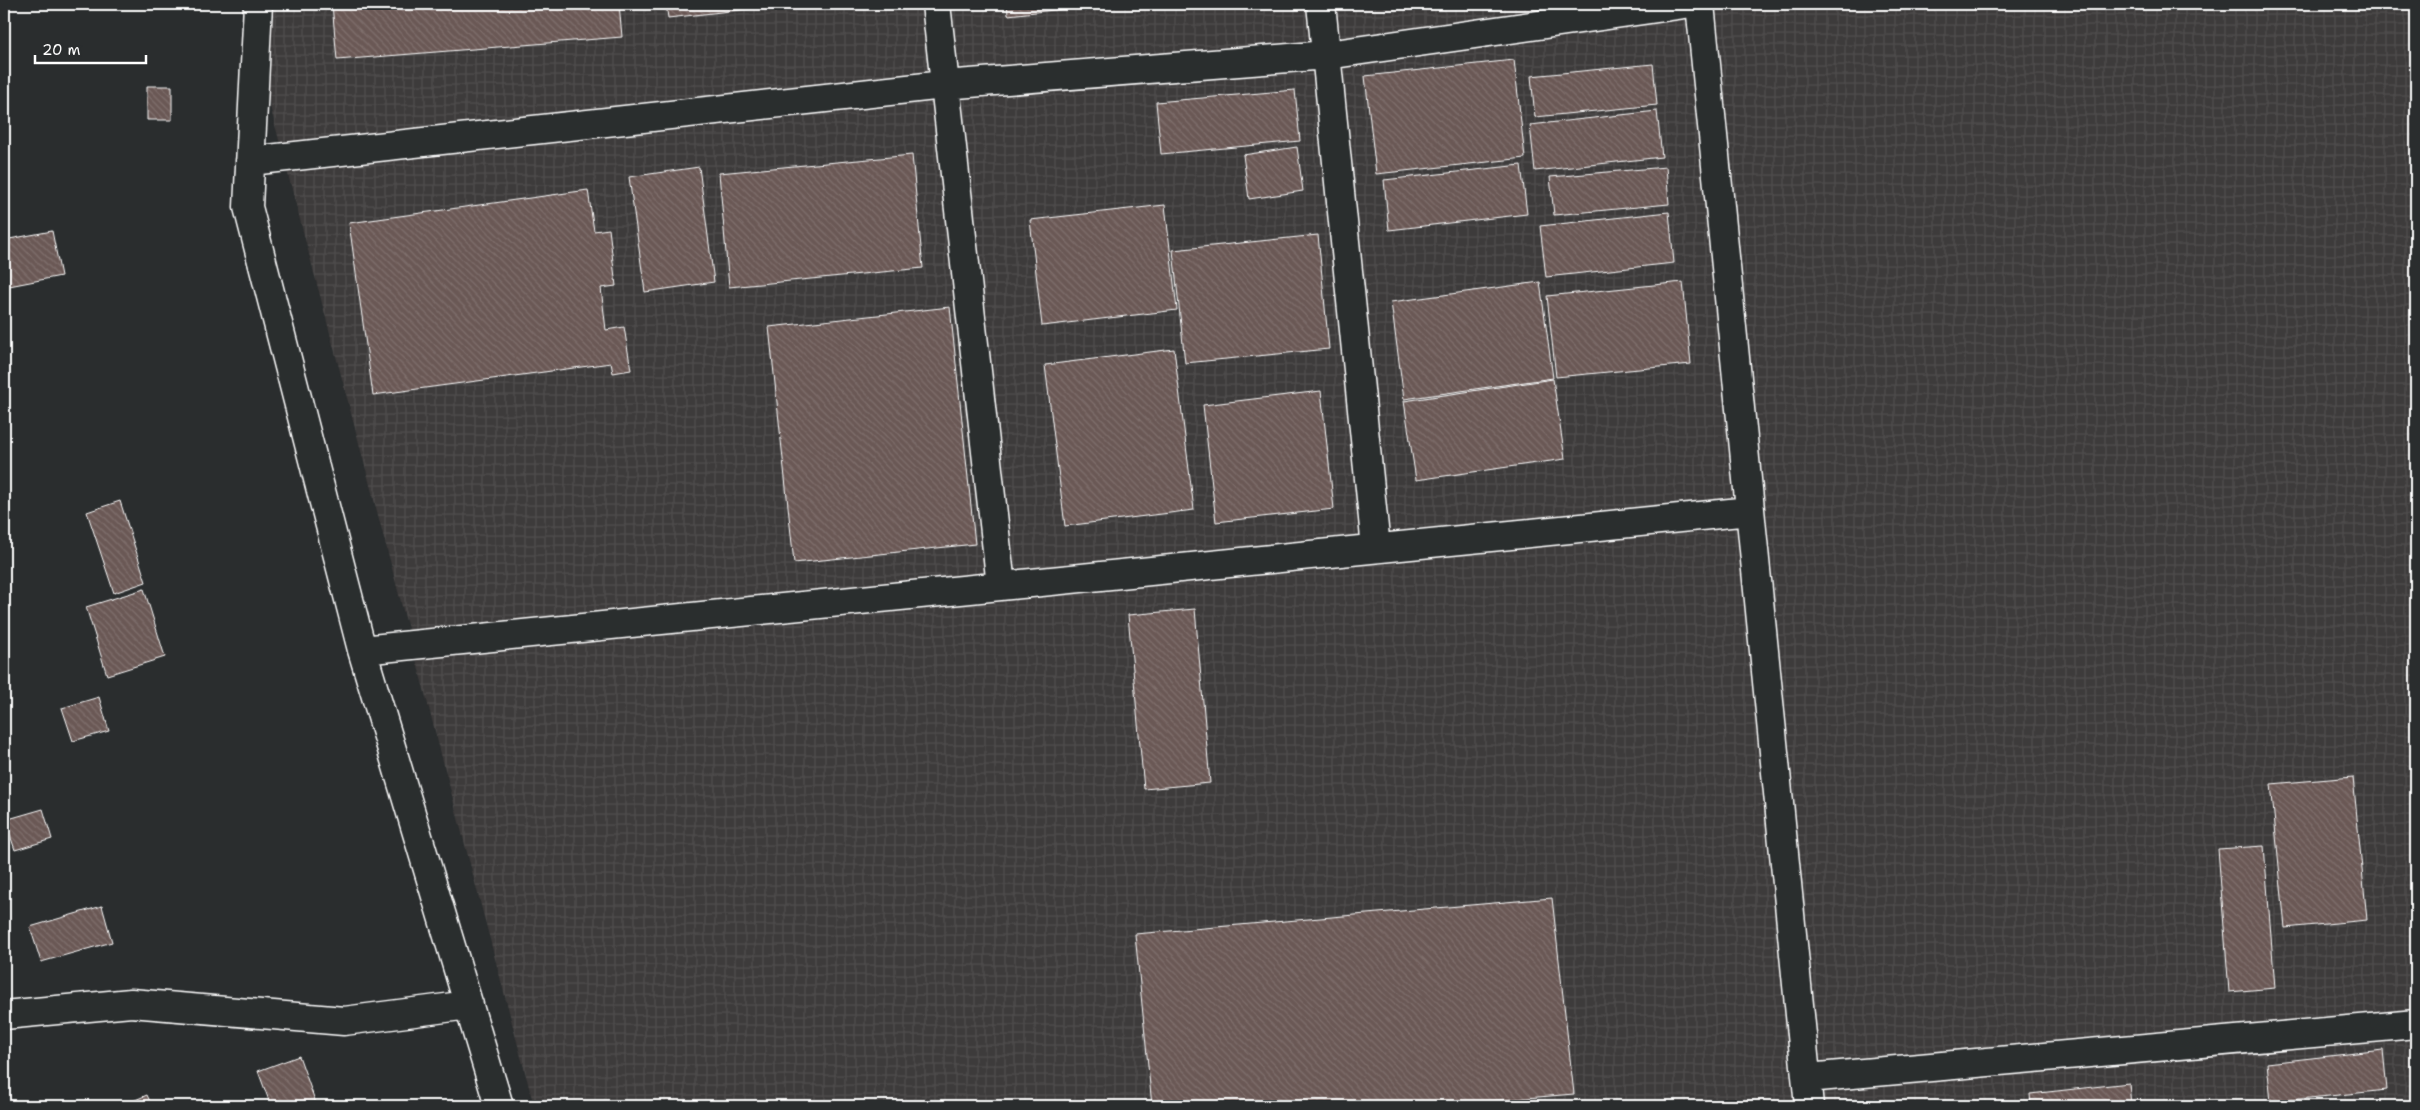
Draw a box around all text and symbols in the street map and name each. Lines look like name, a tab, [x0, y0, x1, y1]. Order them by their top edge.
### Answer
scale bar	[35, 32, 146, 64]
text: 20 m	[42, 40, 81, 60]

